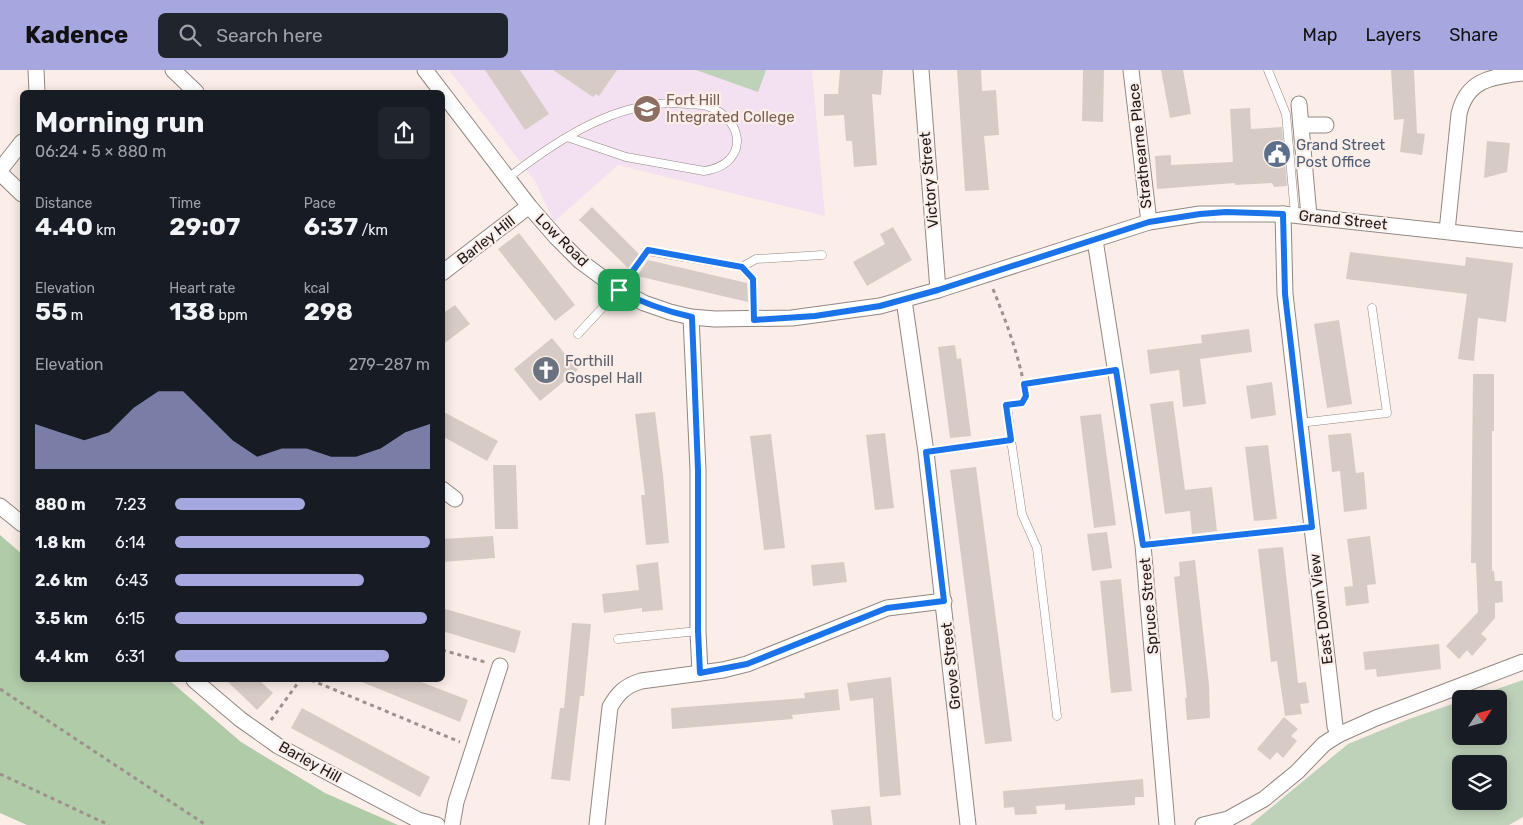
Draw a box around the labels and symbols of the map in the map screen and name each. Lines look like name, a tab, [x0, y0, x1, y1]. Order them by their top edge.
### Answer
street label: Strathearne Place	[1124, 83, 1156, 209]
place label: Fort Hill Integrated College	[666, 91, 795, 126]
school or university icon: Fort Hill Integrated College	[632, 94, 662, 124]
street label: Victory Street	[916, 131, 942, 229]
place label: Grand Street Post Office	[1296, 136, 1385, 171]
public building icon: Grand Street Post Office	[1262, 139, 1292, 169]
street label: Grand Street	[1298, 206, 1388, 234]
street label: Low Road	[532, 210, 592, 270]
street label: Barley Hill	[453, 212, 519, 268]
pin	[598, 269, 640, 311]
place label: Forthill Gospel Hall	[565, 352, 642, 387]
church icon: Forthill Gospel Hall	[531, 355, 561, 385]
street label: East Down View	[1305, 553, 1337, 665]
street label: Spruce Street	[1136, 557, 1162, 655]
street label: Grove Street	[937, 621, 965, 710]
north arrow	[1452, 690, 1508, 745]
street label: Barley Hill	[275, 737, 345, 787]

